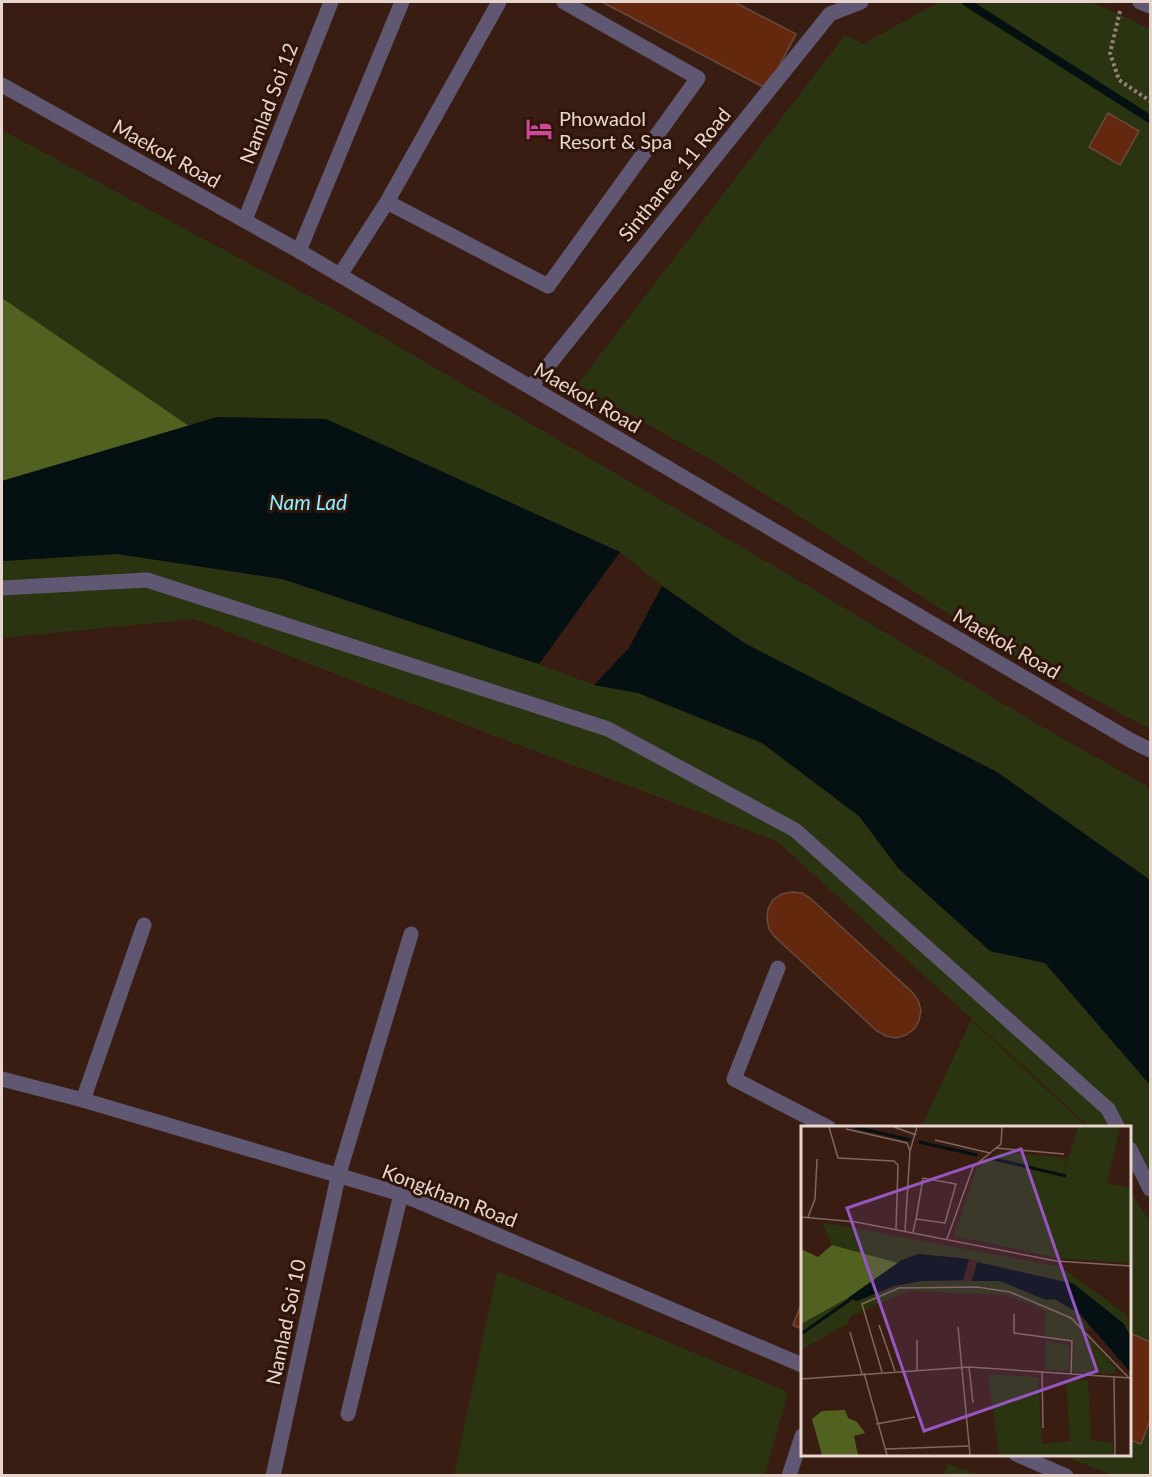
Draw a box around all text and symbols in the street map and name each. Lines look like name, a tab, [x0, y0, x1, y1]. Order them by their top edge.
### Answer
street label: Namlad Soi 12	[234, 39, 302, 167]
street label: Sinthanee 11 Road	[613, 102, 735, 246]
place label: Phowadol Resort & Spa	[559, 106, 672, 153]
street label: Maekok Road	[109, 114, 225, 192]
hotel icon: Phowadol Resort & Spa	[524, 114, 554, 144]
street label: Maekok Road	[530, 357, 646, 437]
water label: Nam Lad	[269, 489, 347, 514]
street label: Maekok Road	[949, 603, 1065, 683]
inset map	[801, 1126, 1131, 1456]
street label: Kongkham Road	[379, 1158, 521, 1232]
street label: Namlad Soi 10	[260, 1257, 310, 1387]

